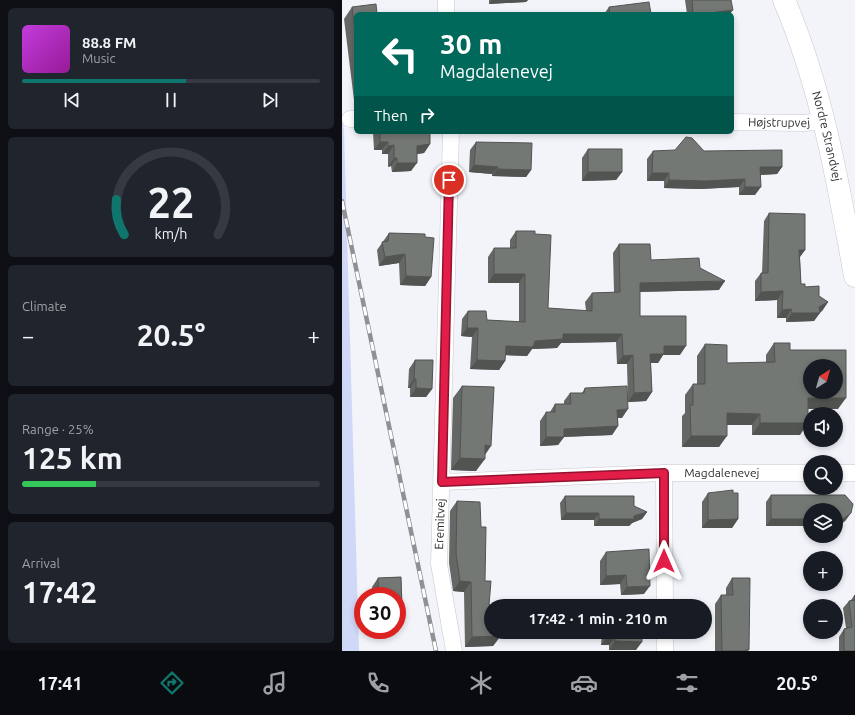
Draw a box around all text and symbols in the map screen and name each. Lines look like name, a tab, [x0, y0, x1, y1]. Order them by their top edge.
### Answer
icon: left	[374, 28, 426, 80]
text: 30 m	[440, 28, 502, 59]
text: 88.8 FM	[82, 34, 136, 51]
text: Music	[82, 51, 116, 65]
text: Magdalenevej	[440, 61, 553, 81]
icon: previous	[61, 89, 83, 111]
icon: pause	[160, 89, 182, 111]
icon: next	[259, 89, 281, 111]
street label: Nordre Strandvej	[810, 90, 844, 182]
icon: right	[416, 104, 438, 126]
text: Then	[374, 107, 408, 124]
street label: Højstrupvej	[748, 115, 811, 129]
pin	[432, 163, 466, 197]
icon: arrive	[438, 169, 460, 191]
text: 22	[148, 179, 194, 226]
text: km/h	[155, 225, 187, 241]
text: Climate	[22, 299, 67, 313]
text: 20.5°	[137, 318, 205, 352]
text: −	[22, 323, 34, 348]
text: +	[308, 323, 320, 348]
north arrow	[803, 359, 843, 399]
map controls	[803, 359, 843, 639]
button: sound	[803, 407, 843, 447]
text: Range · 25%	[22, 422, 94, 436]
text: 125 km	[22, 441, 123, 475]
button: search	[803, 455, 843, 495]
street label: Magdalenevej	[684, 466, 760, 479]
street label: Eremitvej	[432, 498, 447, 550]
button: layers	[803, 503, 843, 543]
position arrow	[643, 540, 685, 582]
button: +	[803, 551, 843, 591]
text: Arrival	[22, 556, 60, 570]
text: 17:42	[22, 575, 97, 609]
speed limit sign: 30	[354, 587, 406, 639]
button: −	[803, 599, 843, 639]
text: 17:42 · 1 min · 210 m	[529, 610, 667, 627]
icon: directions	[158, 669, 186, 697]
icon: music	[261, 669, 289, 697]
icon: phone	[364, 669, 392, 697]
icon: climate	[467, 669, 495, 697]
icon: car	[570, 669, 598, 697]
icon: filters	[673, 669, 701, 697]
text: 17:41	[38, 673, 83, 693]
text: 20.5°	[776, 673, 817, 693]

